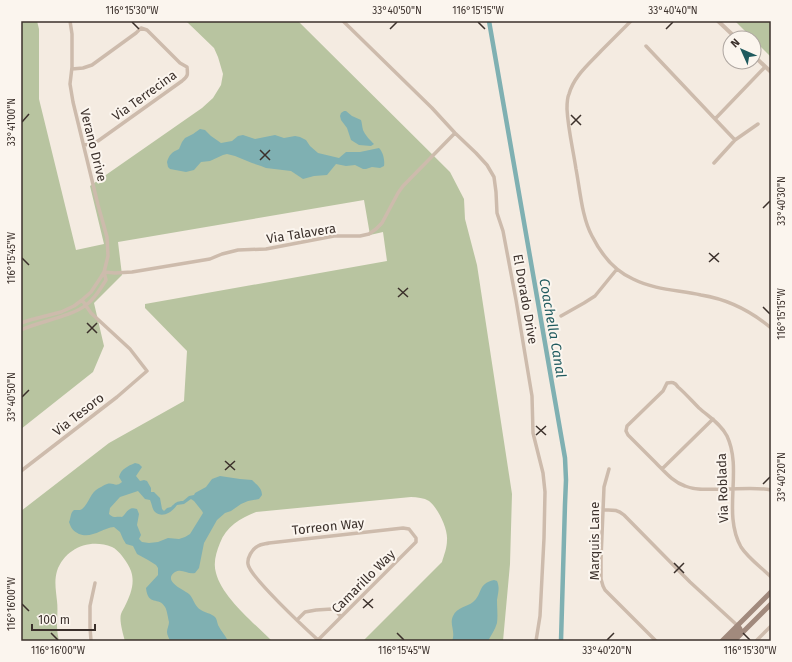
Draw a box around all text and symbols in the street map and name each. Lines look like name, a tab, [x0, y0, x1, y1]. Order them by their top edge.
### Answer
text: 116°15'30"W	[106, 5, 159, 17]
text: 33°40'50"N	[372, 5, 422, 17]
text: 116°15'15"W	[452, 5, 504, 17]
text: 33°40'40"N	[648, 5, 698, 17]
north arrow	[722, 30, 762, 70]
text: N	[728, 36, 742, 50]
street label: Via Terrecina	[109, 67, 179, 124]
text: 33°41'00"N	[6, 98, 18, 146]
street label: Verano Drive	[77, 107, 110, 183]
text: 33°40'30"N	[776, 176, 788, 226]
street label: Via Talavera	[265, 221, 337, 246]
text: 116°15'45"W	[6, 231, 18, 284]
street label: El Dorado Drive	[510, 253, 541, 345]
water label: Coachella Canal	[535, 277, 570, 379]
text: 116°15'15"W	[776, 288, 788, 340]
text: 33°40'50"N	[6, 372, 18, 422]
street label: Via Tesoro	[50, 390, 107, 439]
text: 33°40'20"N	[776, 452, 788, 502]
street label: Via Roblada	[714, 453, 731, 523]
street label: Marquis Lane	[587, 502, 602, 580]
street label: Torreon Way	[291, 515, 366, 538]
street label: Camarillo Way	[329, 546, 399, 616]
text: 116°16'00"W	[6, 576, 18, 631]
scale bar	[32, 606, 95, 632]
text: 100 m	[38, 613, 70, 627]
text: 116°16'00"W	[31, 645, 86, 657]
text: 116°15'45"W	[378, 645, 431, 657]
text: 33°40'20"N	[582, 645, 632, 657]
text: 116°15'30"W	[724, 645, 777, 657]

